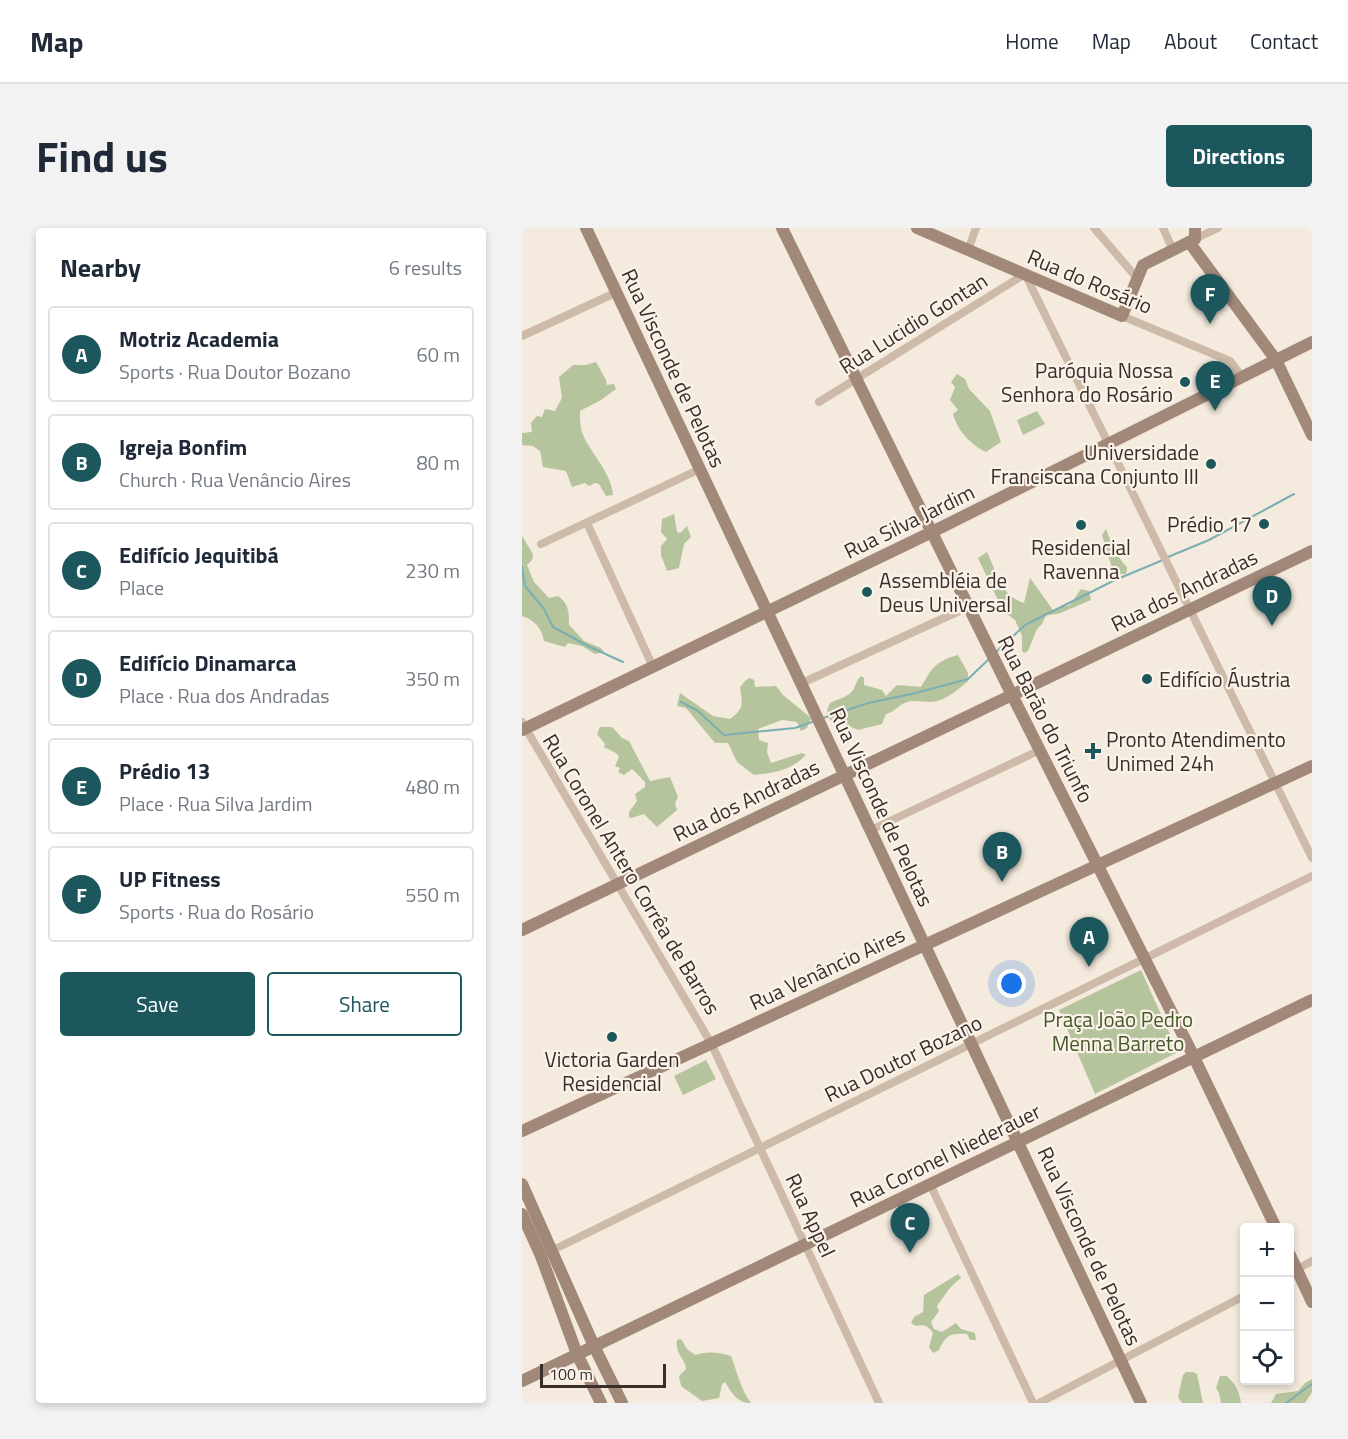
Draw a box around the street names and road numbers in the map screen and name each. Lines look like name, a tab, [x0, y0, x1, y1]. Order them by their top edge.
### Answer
street label: Rua do Rosário	[1023, 240, 1157, 322]
street label: Rua Visconde de Pelotas	[614, 263, 734, 473]
street label: Rua Lucidio Gontan	[832, 264, 994, 382]
street label: Rua Silva Jardim	[838, 476, 980, 566]
street label: Rua dos Andradas	[1105, 541, 1263, 639]
street label: Rua Barão do Triunfo	[990, 630, 1102, 808]
street label: Rua Visconde de Pelotas	[822, 702, 942, 912]
street label: Rua Coronel Antero Corrêa de Barros	[535, 727, 729, 1021]
street label: Rua dos Andradas	[667, 751, 825, 849]
street label: Rua Venâncio Aires	[744, 918, 910, 1018]
street label: Rua Doutor Bozano	[819, 1006, 987, 1110]
street label: Rua Coronel Niederauer	[844, 1095, 1046, 1215]
street label: Rua Visconde de Pelotas	[1030, 1141, 1150, 1351]
street label: Rua Appel	[778, 1168, 844, 1262]

